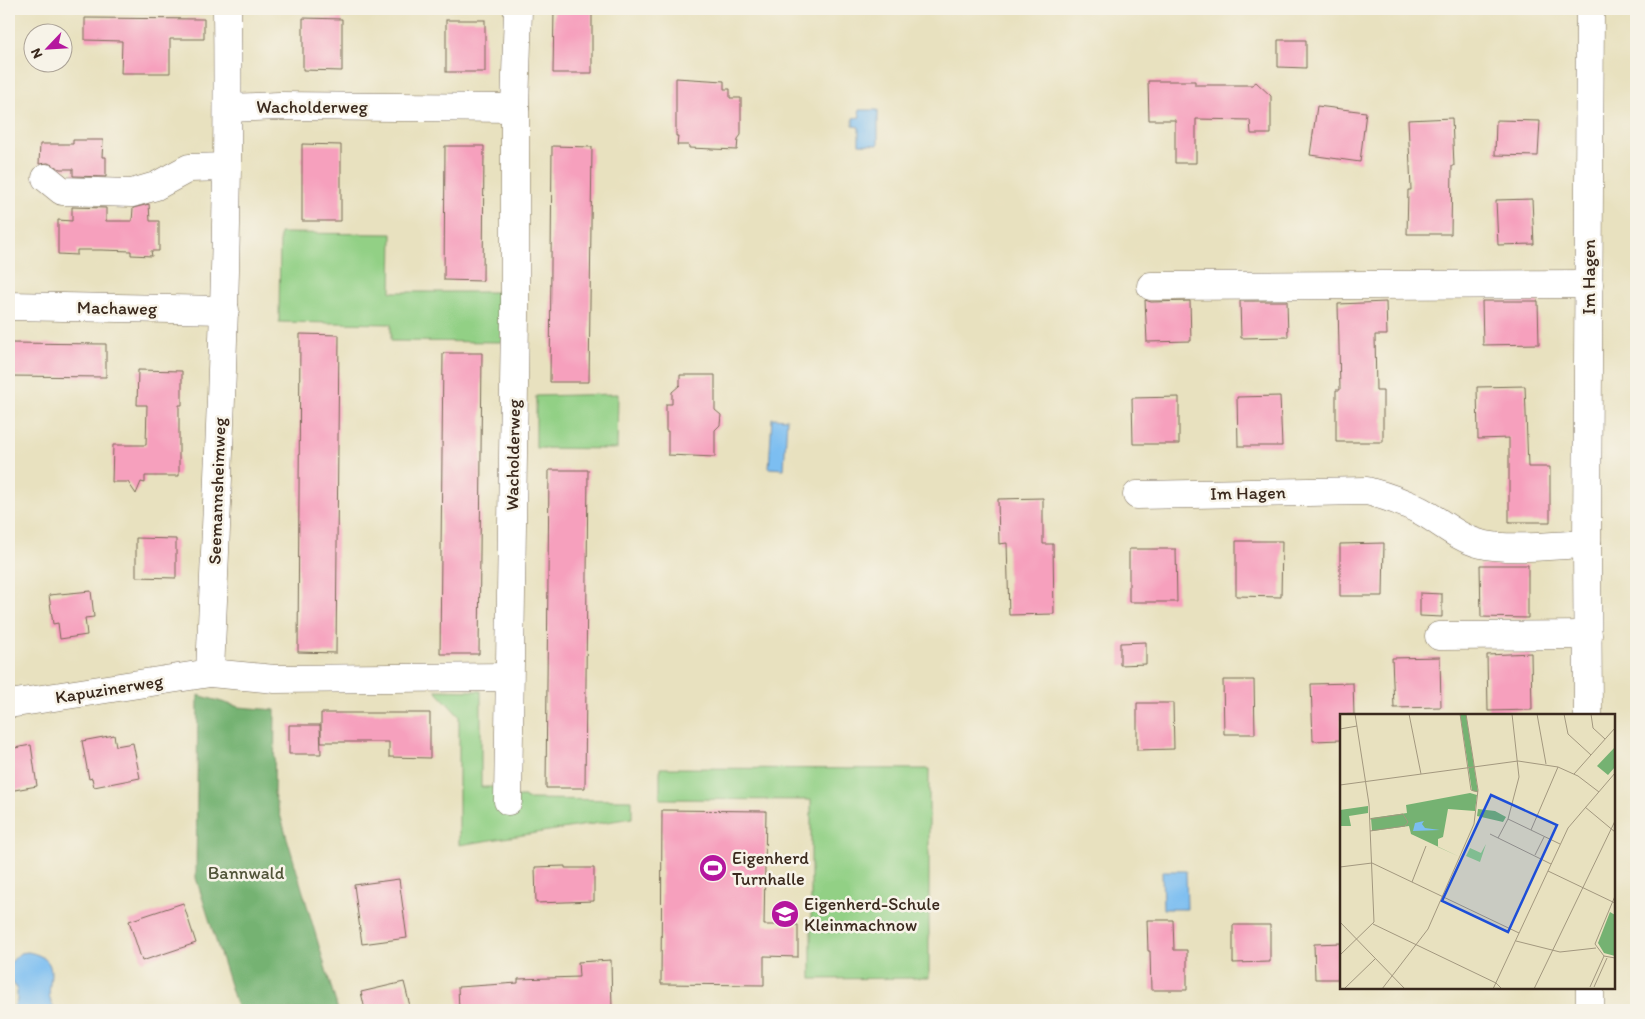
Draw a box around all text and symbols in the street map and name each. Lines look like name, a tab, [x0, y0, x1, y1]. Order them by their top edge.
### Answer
north arrow	[22, 22, 72, 72]
text: N	[27, 45, 46, 61]
street label: Wacholderweg	[256, 96, 368, 118]
street label: Im Hagen	[1578, 239, 1600, 315]
street label: Machaweg	[77, 296, 158, 320]
street label: Wacholderweg	[501, 398, 525, 511]
street label: Seemannsheimweg	[203, 416, 231, 565]
street label: Im Hagen	[1210, 481, 1286, 505]
street label: Kapuzinerweg	[53, 669, 165, 708]
inset map	[1340, 714, 1615, 989]
place label: Eigenherd Turnhalle	[732, 847, 809, 890]
sports icon: Eigenherd Turnhalle	[698, 853, 728, 883]
park label: Bannwald	[208, 862, 285, 884]
place label: Eigenherd-Schule Kleinmachnow	[804, 893, 940, 936]
school or university icon: Eigenherd-Schule Kleinmachnow	[770, 899, 800, 929]

